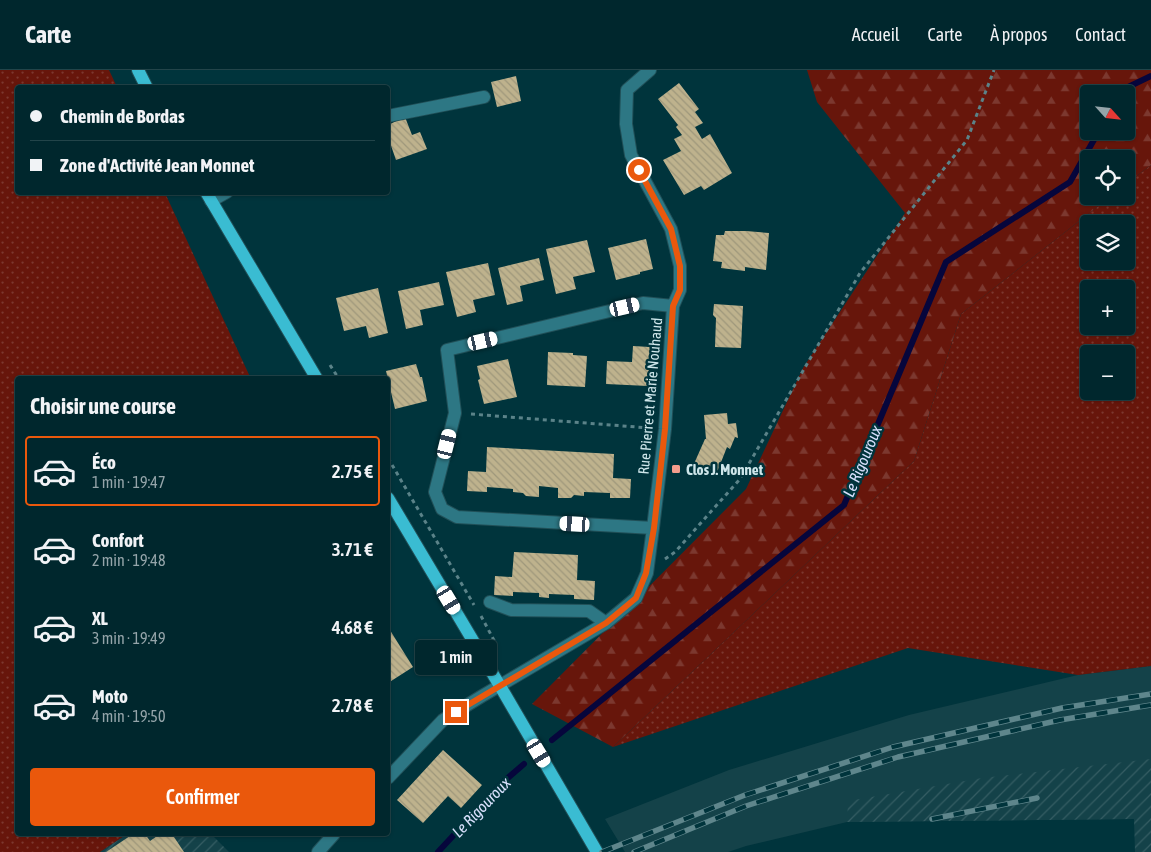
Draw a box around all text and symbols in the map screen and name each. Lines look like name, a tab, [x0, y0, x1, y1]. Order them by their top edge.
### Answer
text: Carte	[25, 21, 71, 48]
text: Accueil	[852, 24, 900, 45]
text: Carte	[928, 24, 962, 45]
text: À propos	[990, 24, 1047, 45]
text: Contact	[1075, 24, 1126, 45]
north arrow	[1080, 85, 1135, 140]
map controls	[1080, 85, 1135, 400]
text: Chemin de Bordas	[60, 105, 185, 127]
button: locate	[1080, 150, 1135, 205]
text: Zone d'Activité Jean Monnet	[60, 154, 255, 176]
route start	[628, 159, 650, 181]
button: layers	[1080, 215, 1135, 270]
button: +	[1080, 280, 1135, 335]
car	[608, 296, 641, 318]
street label: Rue Pierre et Marie Nouhaud	[635, 317, 665, 475]
car	[466, 330, 499, 352]
button: −	[1080, 345, 1135, 400]
text: Choisir une course	[30, 393, 176, 419]
water label: Le Rigouroux	[839, 422, 886, 500]
car	[436, 428, 457, 460]
icon: car	[32, 449, 77, 494]
text: Éco	[92, 451, 116, 473]
text: 2.75 €	[332, 460, 373, 482]
place label: Clos J. Monnet	[686, 461, 764, 478]
marker: Clos J. Monnet	[670, 463, 682, 475]
text: 1 min · 19:47	[92, 473, 165, 491]
car	[559, 516, 590, 532]
icon: car	[32, 527, 77, 572]
text: Confort	[92, 529, 144, 551]
text: 3.71 €	[332, 538, 373, 560]
text: 2 min · 19:48	[92, 551, 165, 569]
car	[434, 583, 463, 617]
icon: car	[32, 605, 77, 650]
text: XL	[92, 607, 108, 629]
text: 4.68 €	[332, 616, 373, 638]
text: 3 min · 19:49	[92, 629, 165, 647]
callout: 1 min	[415, 640, 497, 674]
text: 1 min	[440, 648, 472, 666]
icon: car	[32, 683, 77, 728]
text: Moto	[92, 685, 128, 707]
text: 2.78 €	[332, 694, 373, 716]
route end	[445, 701, 467, 723]
text: 4 min · 19:50	[92, 707, 165, 725]
car	[524, 736, 553, 770]
button: Confirmer	[30, 768, 375, 826]
water label: Le Rigouroux	[448, 773, 515, 841]

